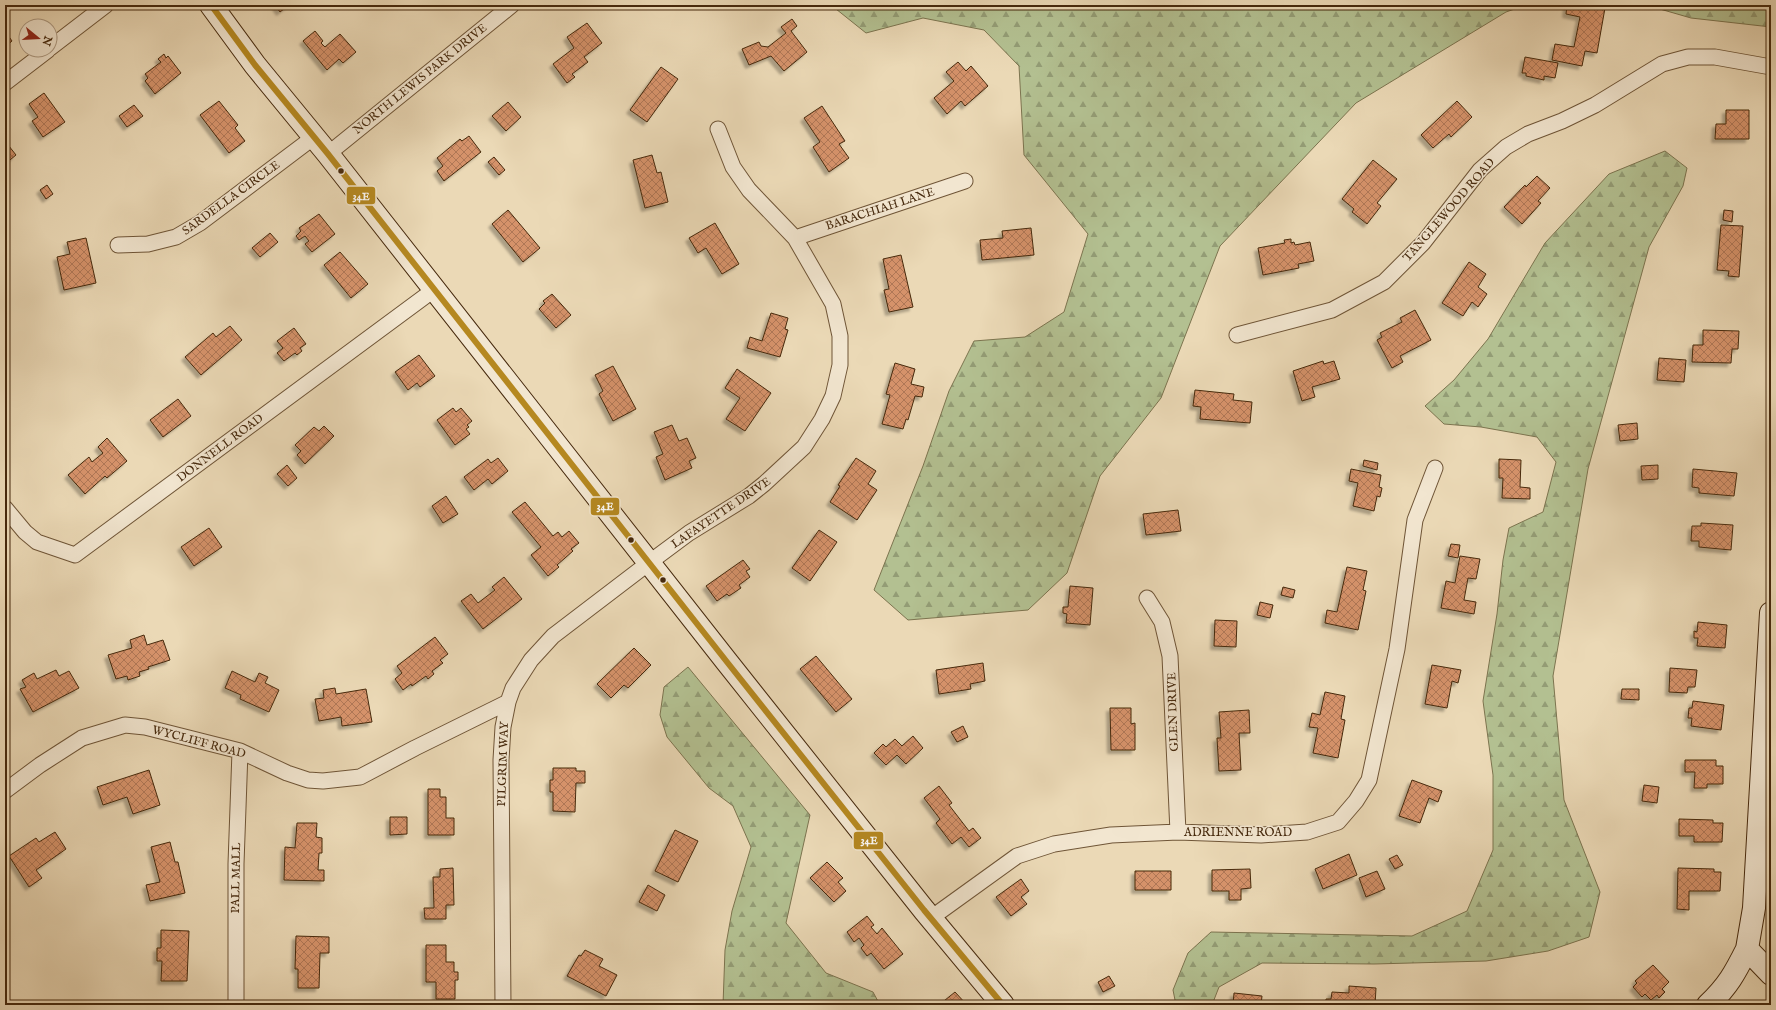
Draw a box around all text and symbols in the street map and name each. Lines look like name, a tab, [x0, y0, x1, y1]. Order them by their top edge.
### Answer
north arrow	[18, 18, 58, 58]
street label: NORTH LEWIS PARK DRIVE	[350, 20, 490, 138]
text: N	[38, 33, 55, 48]
street label: TANGLEWOOD ROAD	[1400, 155, 1498, 265]
street label: SARDELLA CIRCLE	[179, 158, 283, 238]
unlabelled marker	[336, 166, 346, 176]
street label: BARACHIAH LANE	[824, 184, 936, 234]
line badge: 34E	[346, 186, 376, 205]
text: 34E	[352, 190, 370, 204]
street label: DONNELL ROAD	[174, 410, 267, 485]
street label: LAFAYETTE DRIVE	[668, 474, 774, 552]
line badge: 34E	[590, 497, 620, 516]
text: 34E	[596, 500, 614, 514]
unlabelled marker	[626, 535, 636, 545]
unlabelled marker	[658, 575, 668, 585]
street label: GLEN DRIVE	[1164, 672, 1182, 752]
street label: PILGRIM WAY	[494, 720, 512, 807]
street label: WYCLIFF ROAD	[151, 722, 248, 762]
street label: ADRIENNE ROAD	[1183, 825, 1292, 840]
line badge: 34E	[853, 831, 884, 850]
text: 34E	[860, 834, 878, 848]
street label: PALL MALL	[228, 842, 244, 914]

